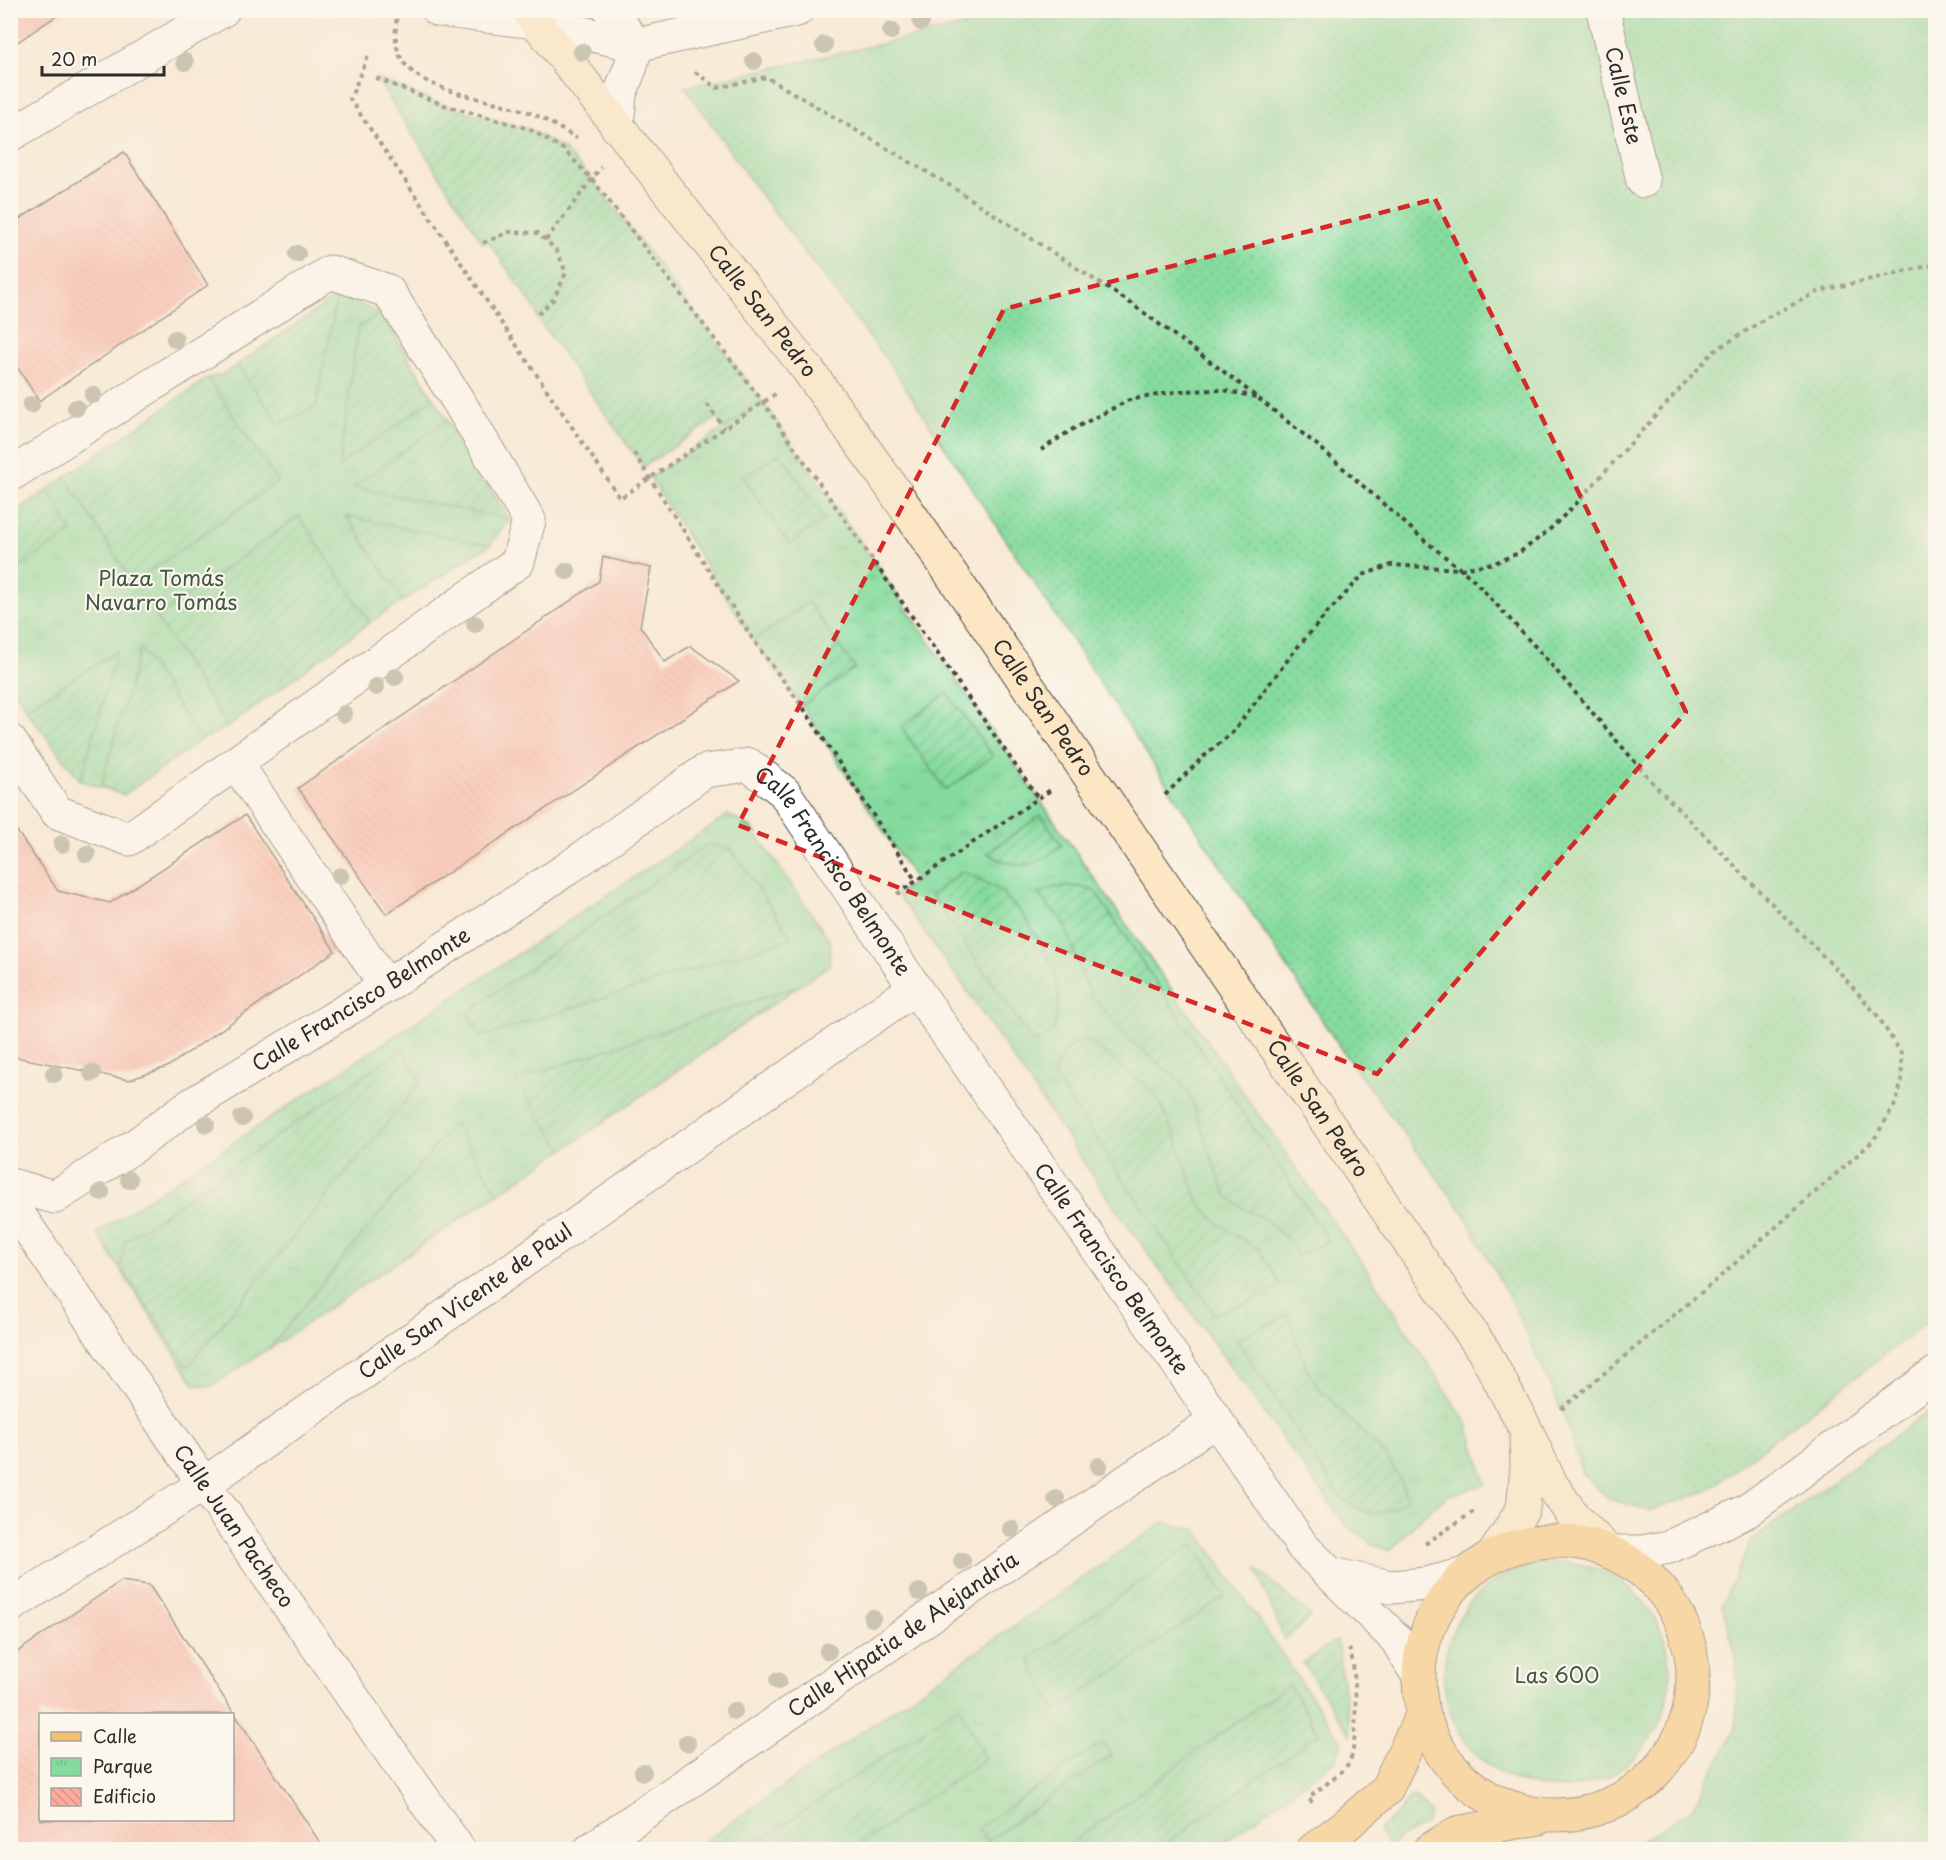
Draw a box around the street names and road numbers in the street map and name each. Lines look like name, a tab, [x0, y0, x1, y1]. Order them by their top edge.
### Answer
street label: Calle Este	[1598, 43, 1652, 147]
street label: Calle San Pedro	[701, 236, 826, 383]
street label: Calle San Pedro	[986, 631, 1103, 782]
street label: Calle Francisco Belmonte	[749, 757, 920, 981]
street label: Calle Francisco Belmonte	[245, 918, 476, 1078]
street label: Calle San Pedro	[1260, 1032, 1378, 1183]
street label: Calle Francisco Belmonte	[1028, 1155, 1198, 1380]
street label: Calle San Vicente de Paul	[351, 1214, 578, 1386]
street label: Calle Juan Pacheco	[167, 1437, 304, 1614]
street label: Calle Hipatia de Alejandria	[780, 1542, 1025, 1724]

